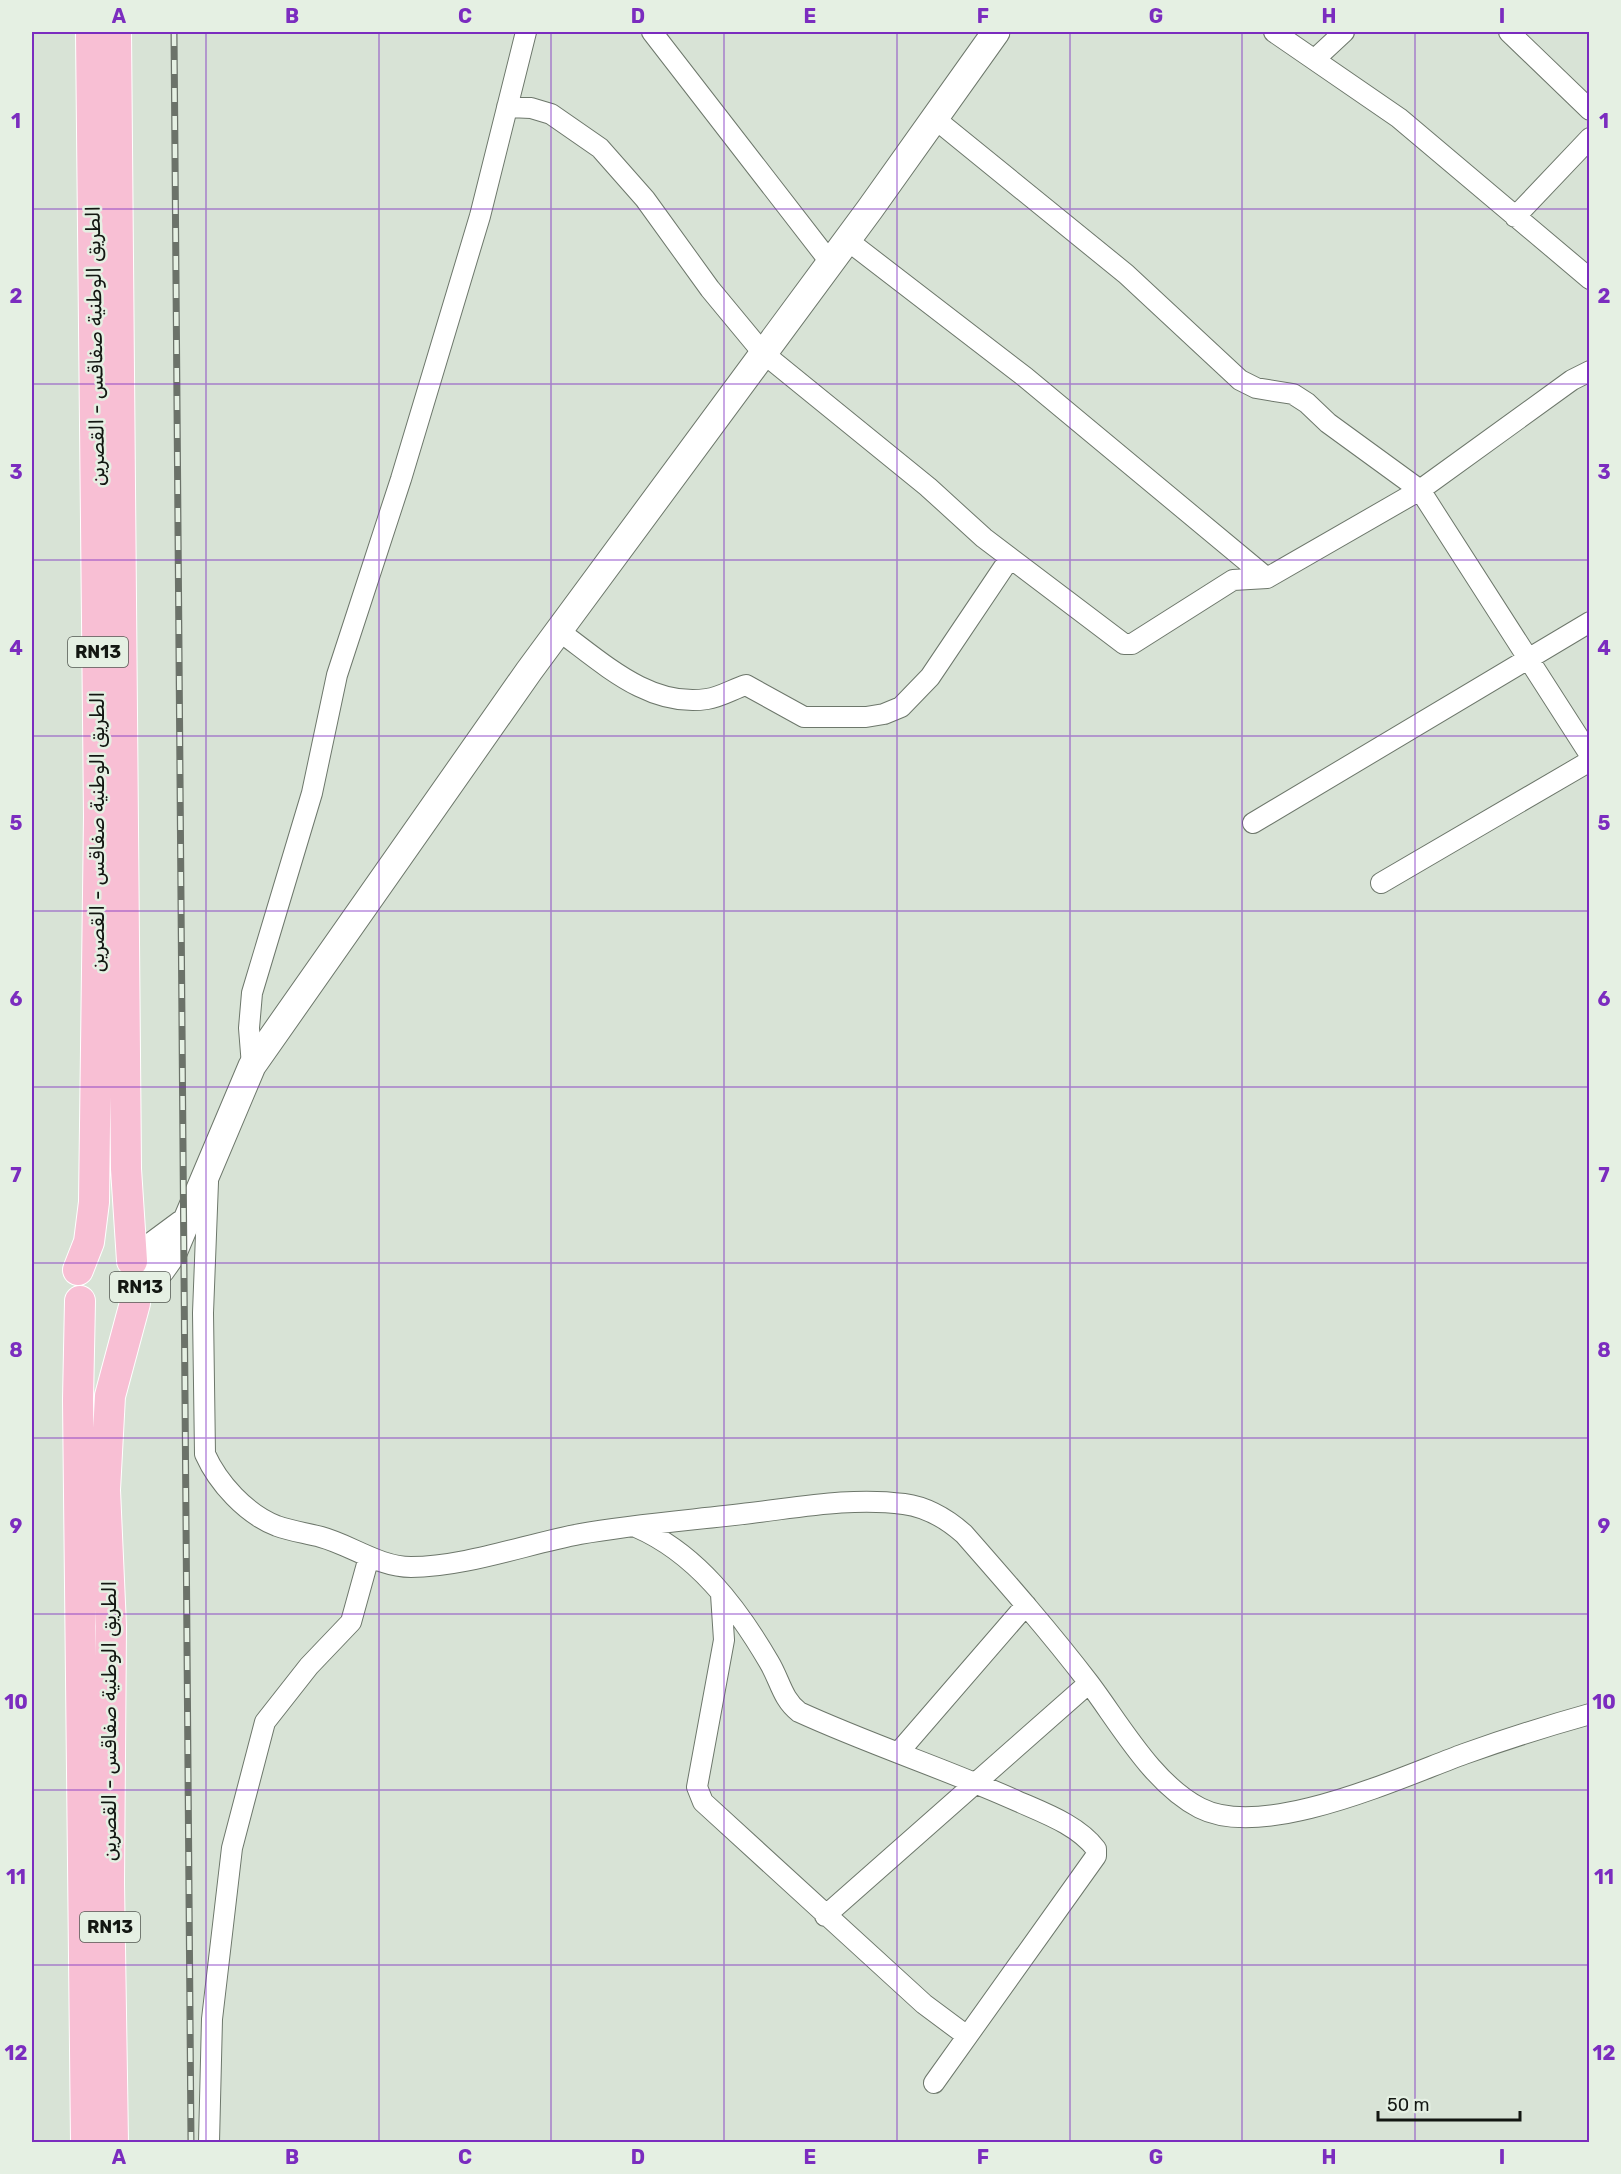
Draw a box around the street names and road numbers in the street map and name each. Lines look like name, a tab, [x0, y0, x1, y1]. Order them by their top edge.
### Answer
street label: الطريق الوطنية صفاقس - القصرين	[81, 206, 109, 486]
road number: RN13	[68, 637, 128, 667]
street label: الطريق الوطنية صفاقس - القصرين	[85, 692, 109, 972]
road number: RN13	[110, 1272, 170, 1302]
street label: الطريق الوطنية صفاقس - القصرين	[97, 1581, 121, 1861]
road number: RN13	[80, 1912, 140, 1942]

